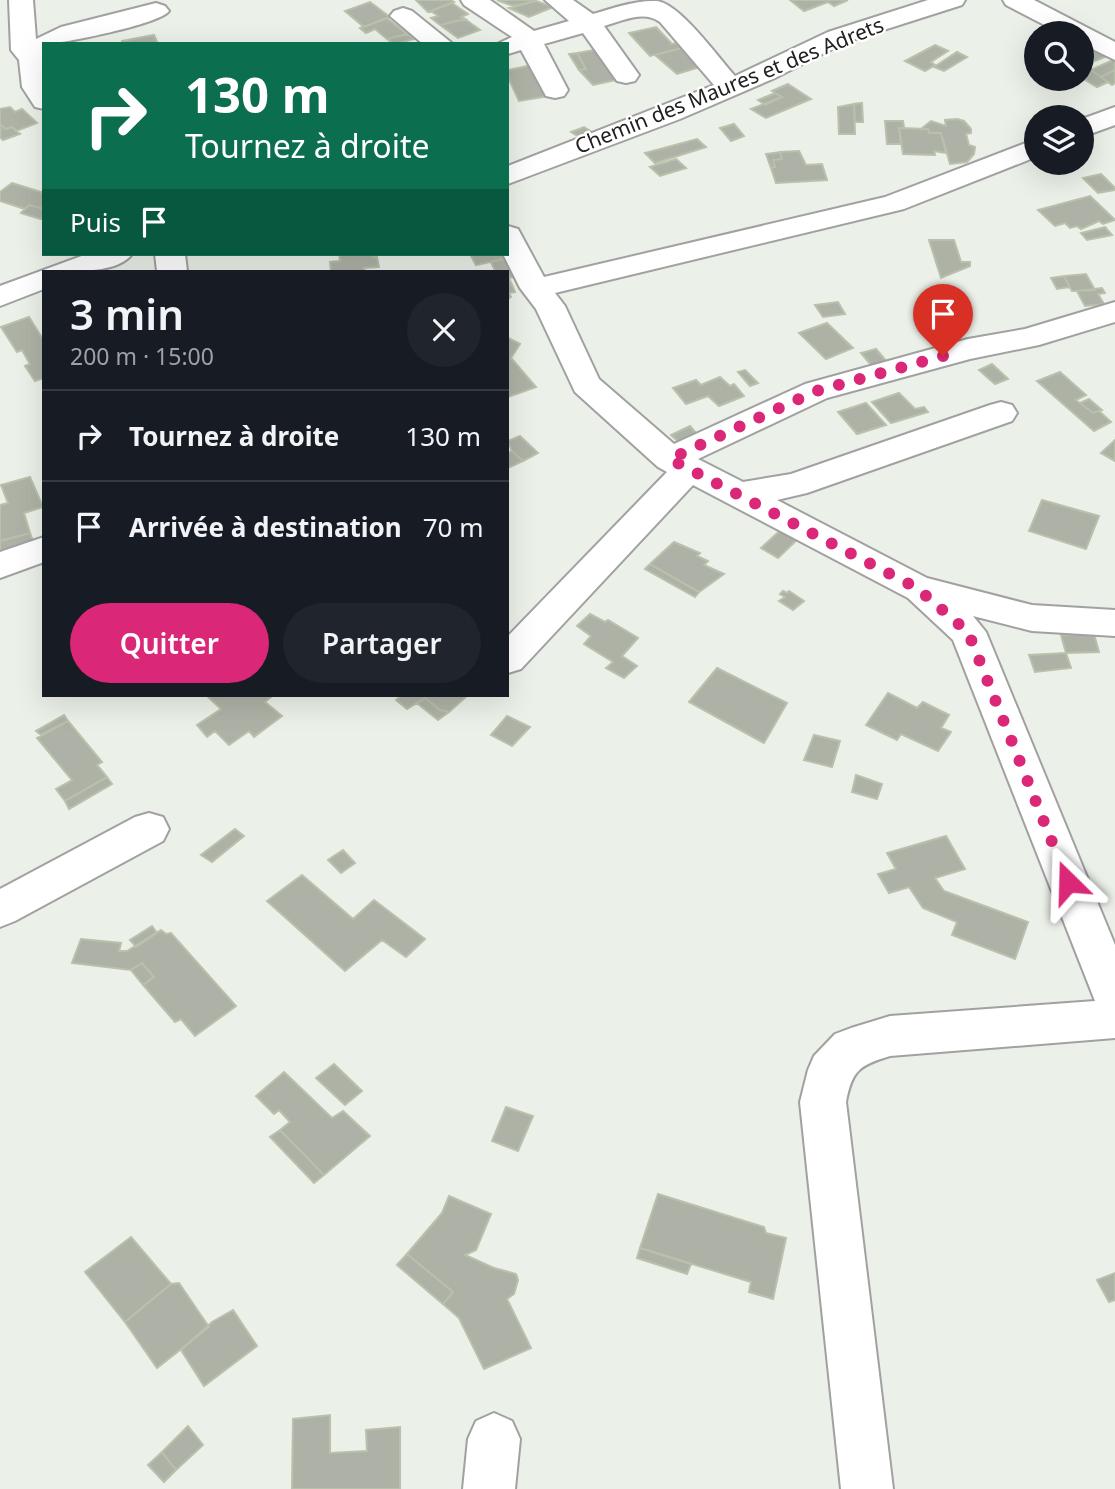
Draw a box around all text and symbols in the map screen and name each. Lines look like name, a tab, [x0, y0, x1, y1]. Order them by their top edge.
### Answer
street label: Chemin des Maures et des Adrets	[571, 10, 887, 160]
map controls	[1024, 21, 1094, 175]
button: search	[1024, 21, 1094, 91]
text: 130 m	[185, 61, 330, 127]
icon: right	[70, 70, 161, 161]
button: layers	[1024, 105, 1094, 175]
text: Tournez à droite	[185, 124, 430, 167]
icon: arrive	[135, 203, 173, 241]
text: Puis	[70, 204, 121, 240]
pin	[913, 284, 973, 356]
text: 3 min	[70, 285, 184, 342]
button: close	[407, 293, 481, 367]
icon: arrive	[924, 295, 962, 333]
text: 200 m · 15:00	[70, 340, 214, 372]
icon: right	[70, 417, 108, 455]
text: Tournez à droite	[129, 418, 339, 454]
text: 130 m	[405, 418, 481, 454]
icon: arrive	[70, 508, 108, 546]
text: Arrivée à destination	[129, 509, 402, 545]
text: 70 m	[423, 509, 484, 545]
button: Quitter	[70, 603, 269, 683]
button: Partager	[283, 603, 481, 683]
position arrow	[1031, 845, 1105, 919]

